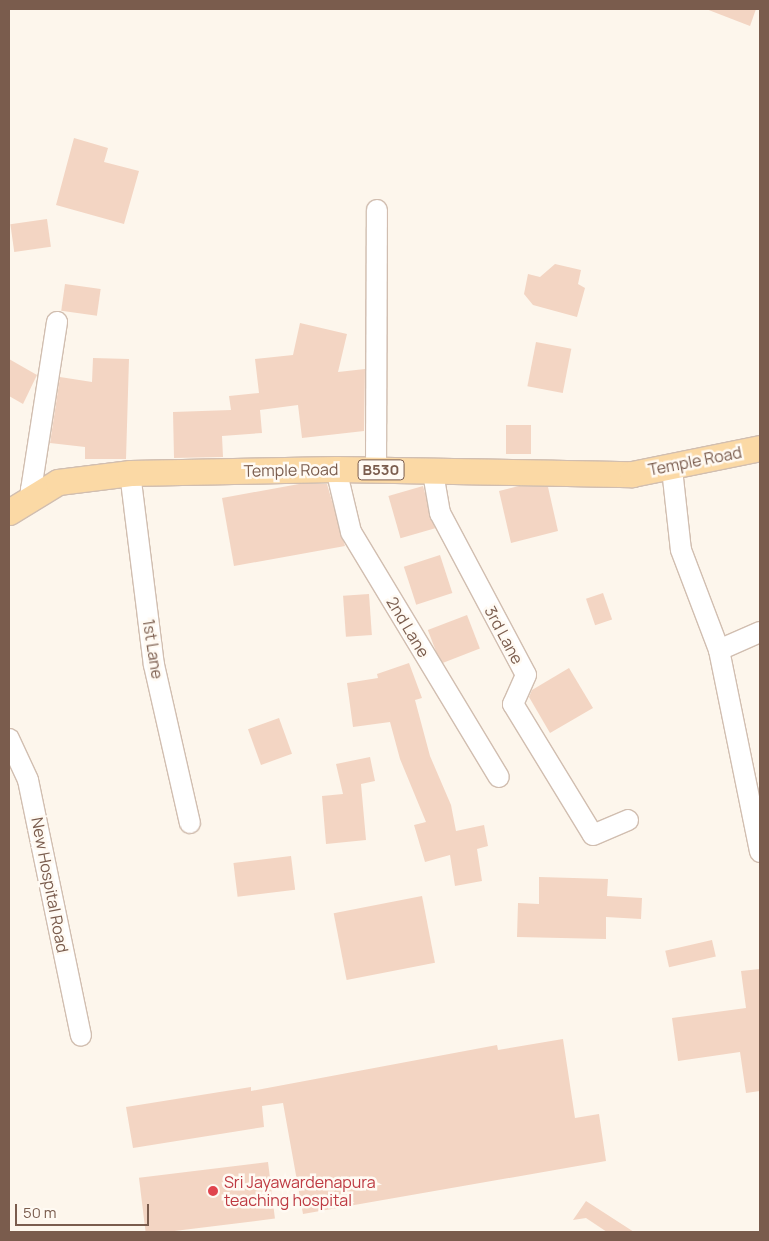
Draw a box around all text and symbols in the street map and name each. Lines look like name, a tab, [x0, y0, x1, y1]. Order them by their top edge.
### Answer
street label: Temple Road	[647, 443, 743, 479]
road number: B530	[357, 458, 405, 482]
street label: Temple Road	[244, 460, 338, 480]
street label: 2nd Lane	[382, 593, 434, 661]
street label: 3rd Lane	[481, 603, 527, 667]
street label: 1st Lane	[139, 618, 167, 680]
street label: New Hospital Road	[27, 816, 73, 954]
place label: Sri Jayawardenapura teaching hospital	[224, 1172, 376, 1210]
marker: Sri Jayawardenapura teaching hospital	[206, 1184, 220, 1198]
scale bar	[18, 1194, 151, 1226]
text: 50 m	[23, 1202, 57, 1223]

